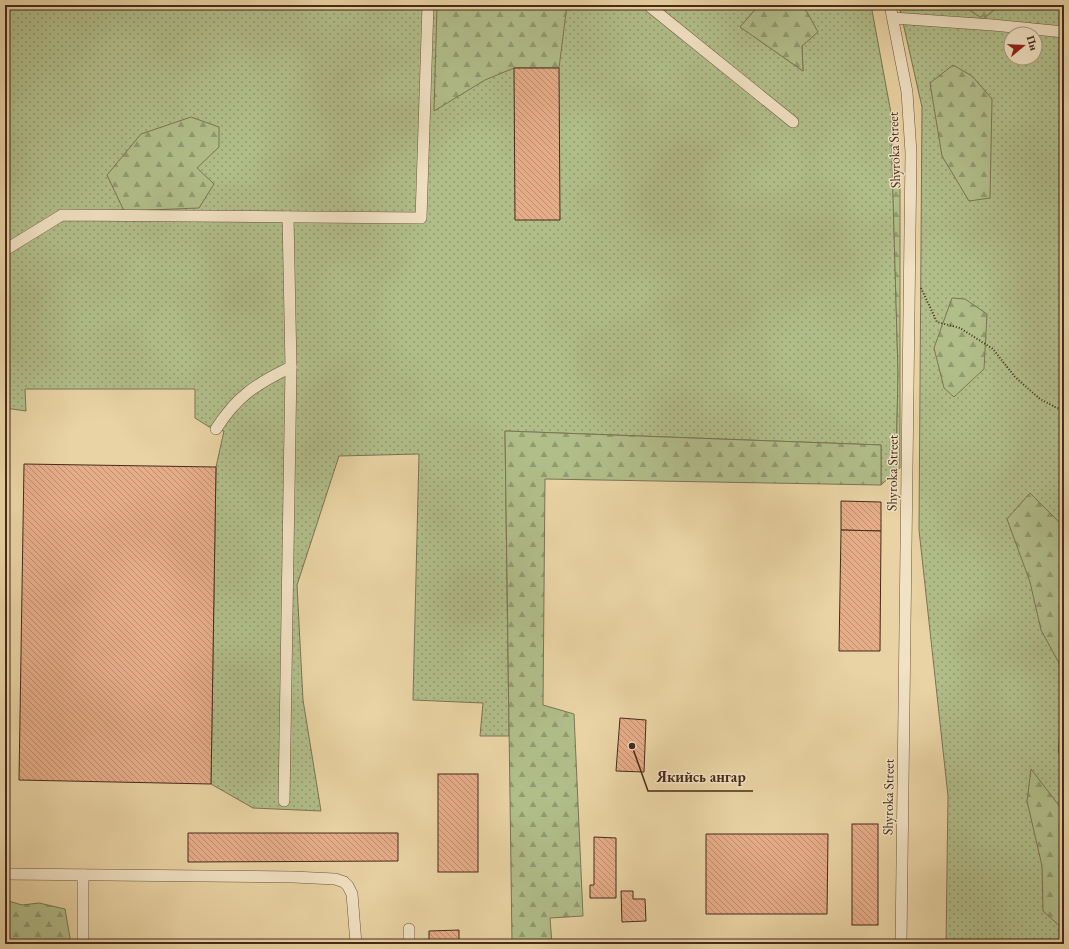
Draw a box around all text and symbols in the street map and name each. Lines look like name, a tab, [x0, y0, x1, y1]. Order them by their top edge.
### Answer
north arrow	[1003, 26, 1043, 66]
text: Пн	[1024, 34, 1042, 53]
street label: Shyroka Street	[884, 111, 904, 188]
street label: Shyroka Street	[882, 434, 902, 511]
street label: Shyroka Street	[878, 758, 898, 835]
callout: Якийсь ангар	[648, 764, 753, 791]
text: Якийсь ангар	[655, 767, 746, 786]

